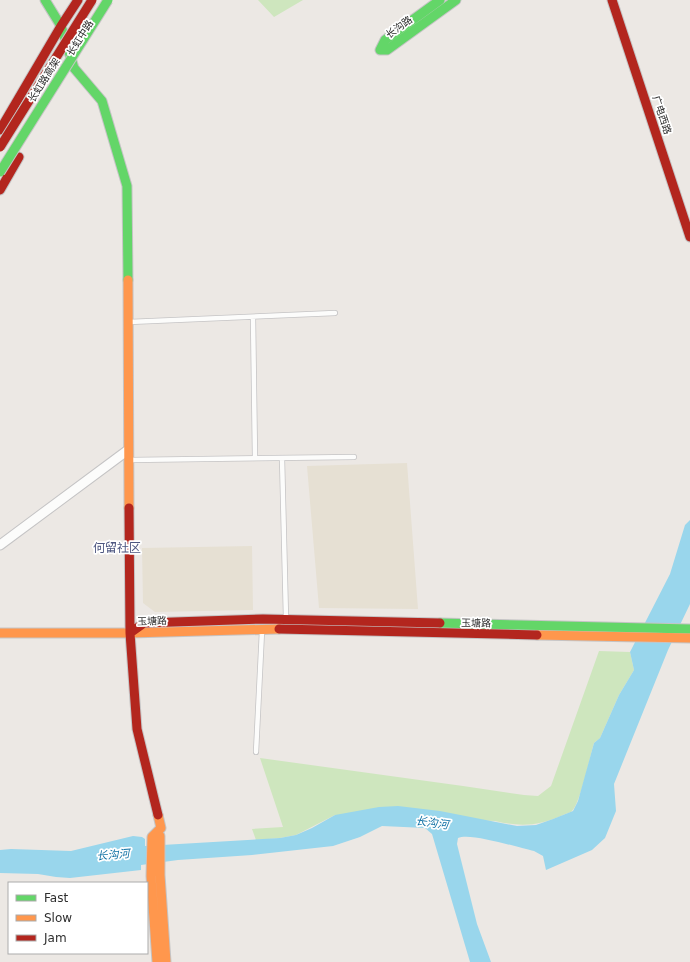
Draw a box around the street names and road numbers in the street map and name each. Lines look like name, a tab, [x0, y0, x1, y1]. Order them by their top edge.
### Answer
street label: 长沟路	[384, 14, 414, 40]
street label: 长虹中路	[65, 18, 95, 58]
street label: 长虹路高架	[26, 56, 62, 104]
street label: 广电西路	[651, 94, 673, 136]
street label: 玉塘路	[137, 615, 167, 627]
street label: 玉塘路	[461, 617, 491, 629]

